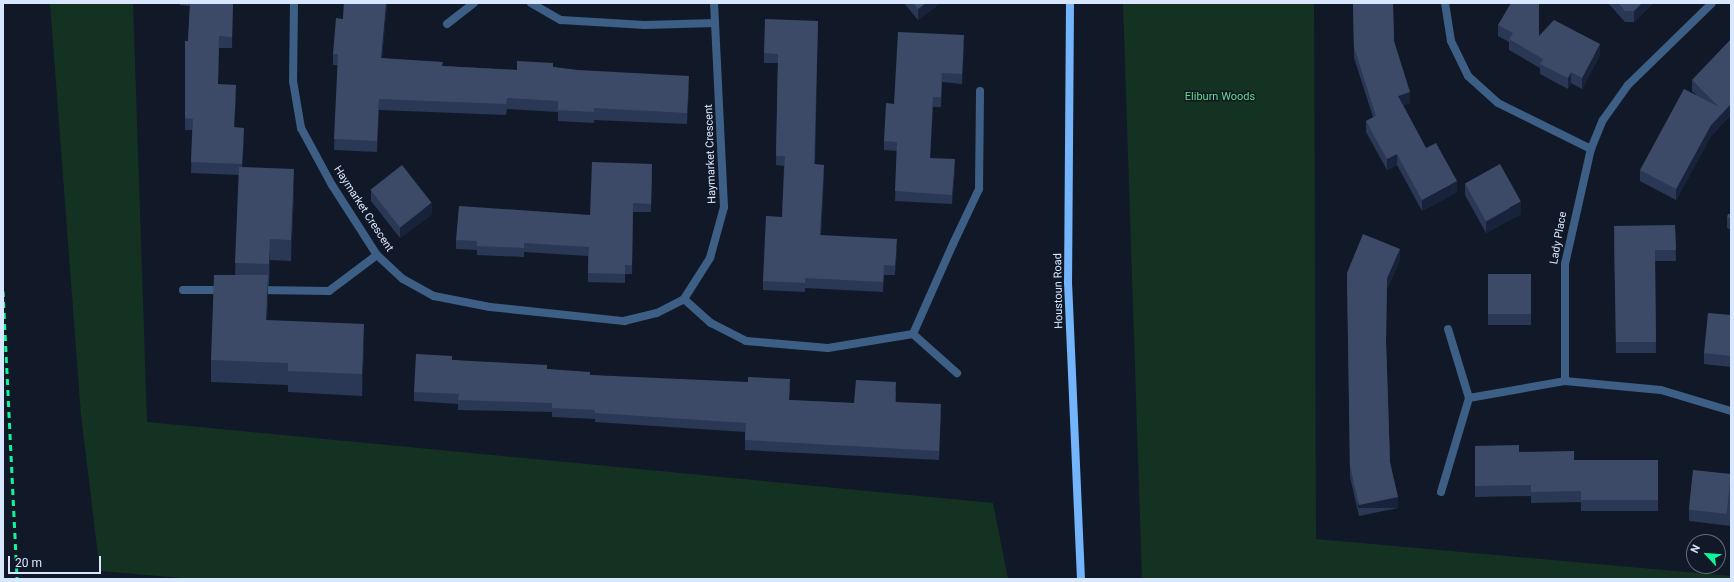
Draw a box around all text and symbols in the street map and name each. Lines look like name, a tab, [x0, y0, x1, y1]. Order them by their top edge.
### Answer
park label: Eliburn Woods	[1185, 90, 1255, 104]
street label: Haymarket Crescent	[703, 104, 719, 204]
street label: Haymarket Crescent	[330, 164, 396, 254]
street label: Lady Place	[1548, 211, 1570, 265]
street label: Houstoun Road	[1052, 253, 1066, 329]
north arrow	[1686, 534, 1726, 574]
text: N	[1688, 543, 1703, 555]
scale bar	[10, 548, 103, 574]
text: 20 m	[15, 556, 42, 570]

